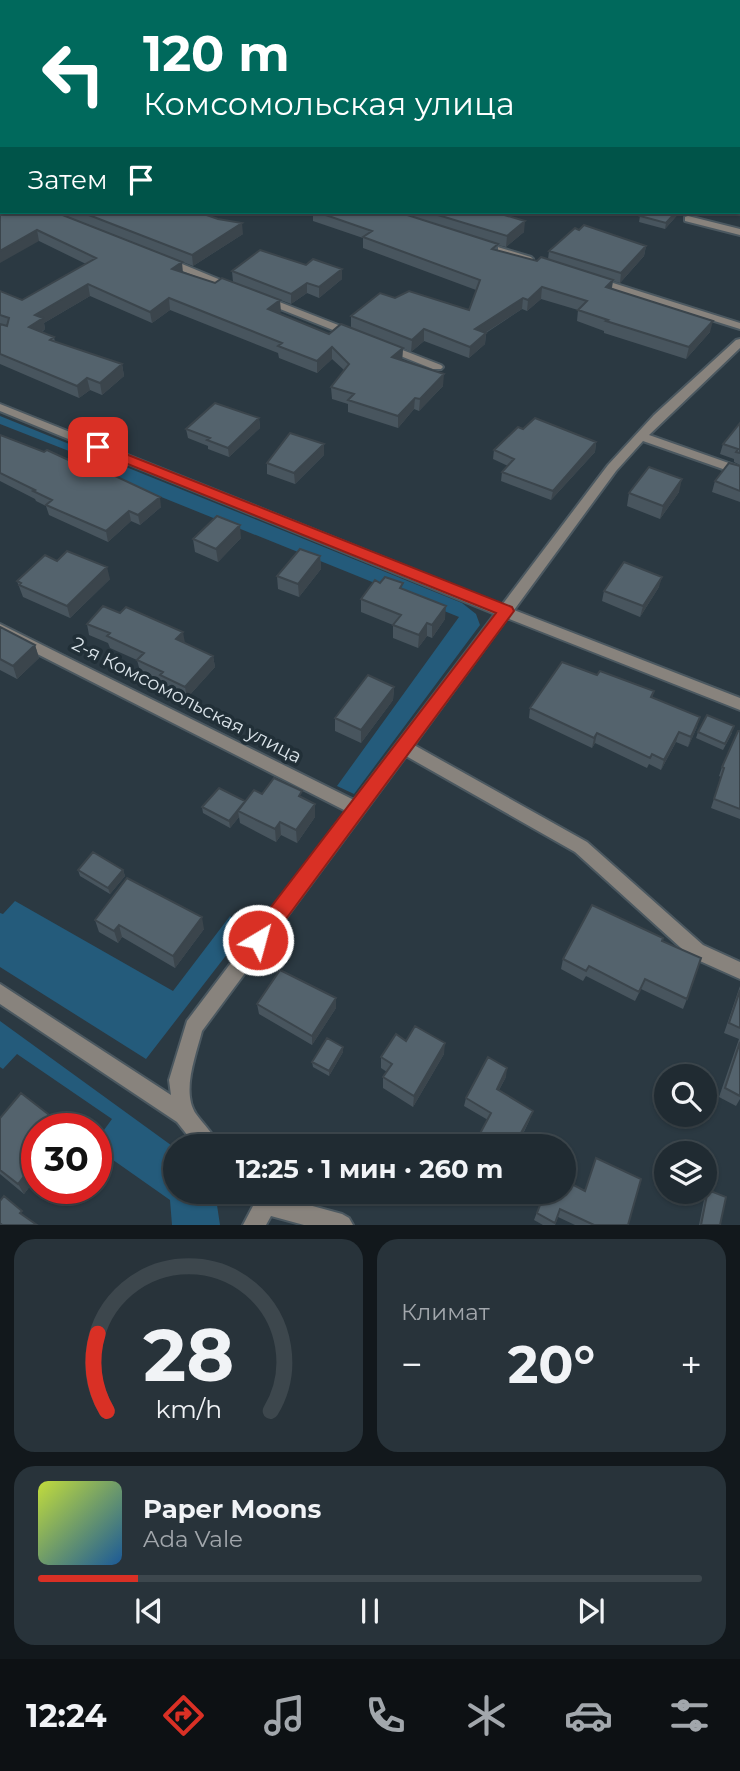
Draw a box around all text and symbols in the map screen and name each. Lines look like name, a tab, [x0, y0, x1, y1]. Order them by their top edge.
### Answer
text: 120 m	[143, 24, 290, 83]
icon: left	[28, 28, 119, 119]
text: Комсомольская улица	[143, 84, 515, 123]
icon: arrive	[122, 161, 160, 199]
text: Затем	[28, 164, 108, 196]
pin	[68, 417, 128, 477]
icon: arrive	[79, 428, 117, 466]
street label: 2-я Комсомольская улица	[68, 632, 306, 768]
position arrow	[221, 903, 295, 977]
map controls	[654, 1064, 717, 1204]
button: search	[654, 1064, 717, 1127]
speed limit sign: 30	[21, 1113, 112, 1204]
button: layers	[654, 1141, 717, 1204]
text: 12:25 · 1 мин · 260 m	[236, 1153, 503, 1185]
text: Климат	[401, 1298, 490, 1326]
text: 28	[143, 1312, 234, 1400]
text: 20°	[508, 1333, 595, 1396]
text: −	[401, 1341, 423, 1388]
text: +	[680, 1341, 702, 1388]
text: km/h	[155, 1394, 222, 1424]
text: Paper Moons	[143, 1493, 321, 1525]
text: Ada Vale	[143, 1525, 243, 1553]
icon: previous	[130, 1592, 168, 1630]
icon: pause	[351, 1592, 389, 1630]
icon: next	[572, 1592, 610, 1630]
icon: directions	[159, 1691, 208, 1740]
icon: music	[260, 1691, 309, 1740]
icon: phone	[361, 1691, 410, 1740]
icon: climate	[462, 1691, 511, 1740]
icon: car	[564, 1691, 613, 1740]
icon: filters	[665, 1691, 714, 1740]
text: 12:24	[26, 1696, 107, 1735]

